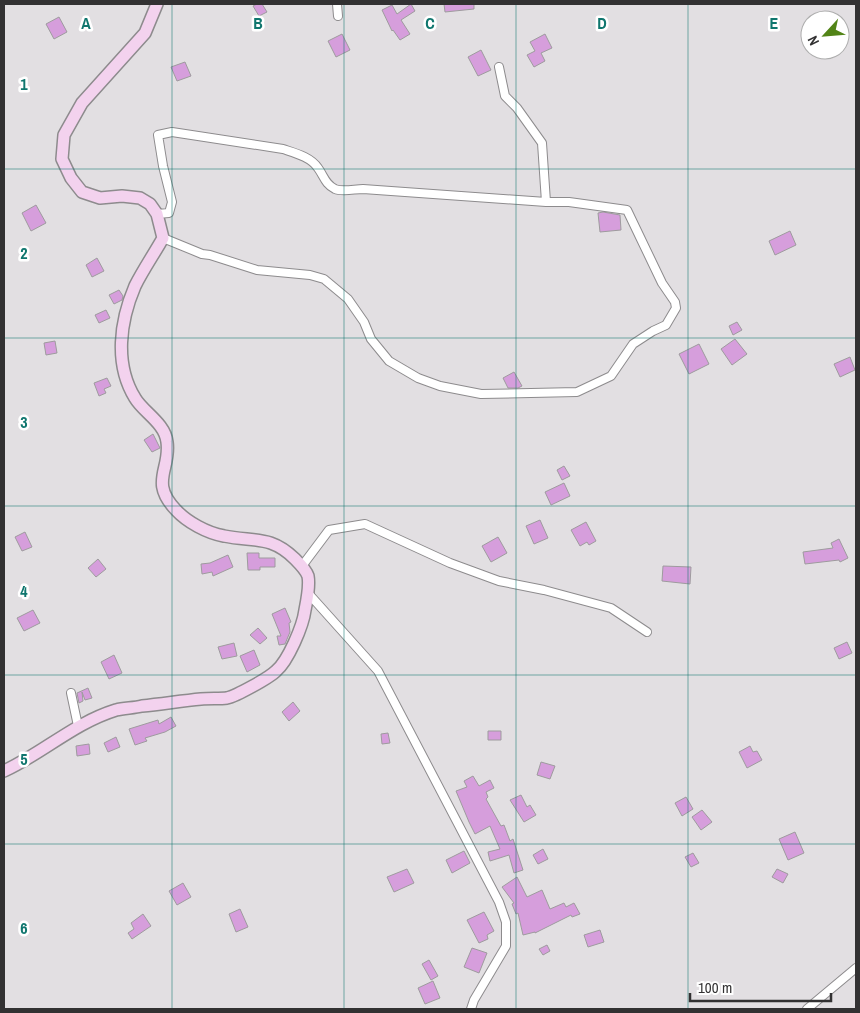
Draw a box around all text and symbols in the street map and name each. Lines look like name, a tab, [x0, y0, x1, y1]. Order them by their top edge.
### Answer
north arrow	[800, 10, 850, 60]
text: A	[81, 12, 91, 34]
text: B	[253, 12, 263, 34]
text: C	[425, 12, 435, 34]
text: D	[597, 12, 607, 34]
text: E	[770, 12, 779, 34]
text: N	[803, 33, 823, 48]
text: 1	[20, 73, 28, 95]
text: 2	[20, 242, 28, 264]
text: 3	[20, 411, 28, 433]
text: 4	[20, 580, 28, 602]
text: 5	[20, 748, 28, 770]
text: 6	[20, 917, 28, 939]
scale bar	[690, 970, 831, 1002]
text: 100 m	[698, 977, 732, 998]

